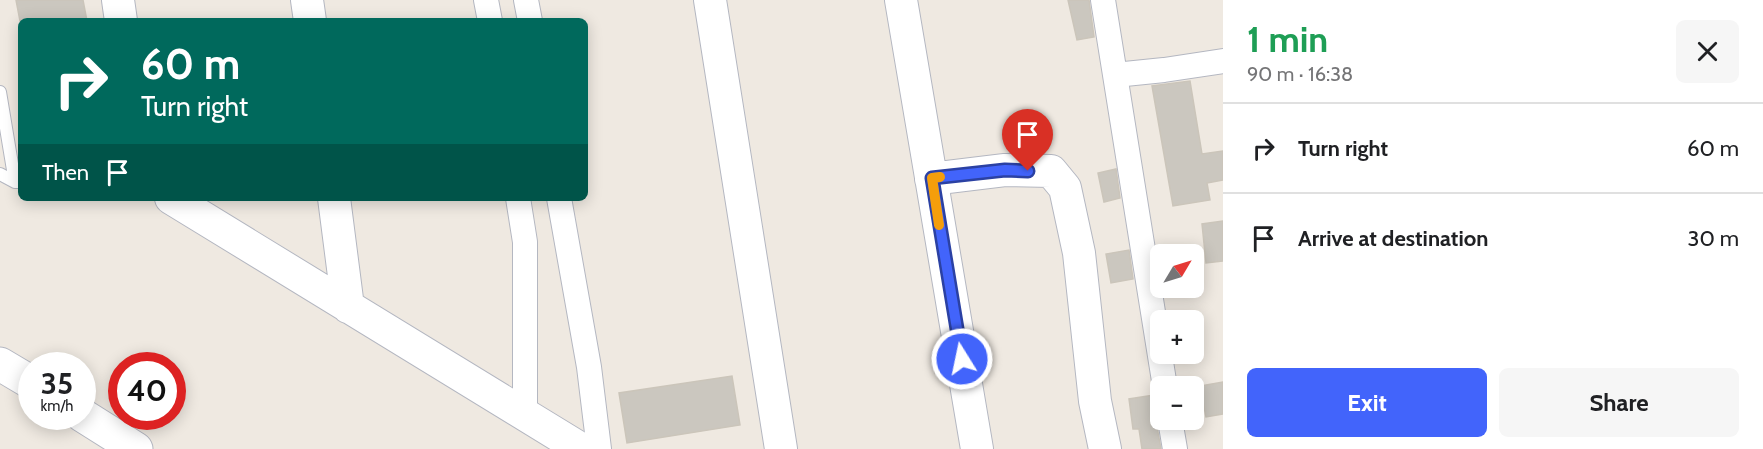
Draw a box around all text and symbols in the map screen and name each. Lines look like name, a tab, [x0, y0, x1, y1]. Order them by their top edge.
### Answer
text: 1 min	[1247, 17, 1328, 61]
button: close	[1676, 20, 1739, 83]
text: 60 m	[141, 38, 240, 90]
icon: right	[42, 42, 120, 120]
text: 90 m · 16:38	[1247, 62, 1353, 86]
text: Turn right	[141, 90, 248, 123]
pin	[1002, 109, 1053, 171]
icon: arrive	[1011, 118, 1044, 151]
icon: right	[1247, 132, 1280, 165]
text: Turn right	[1298, 135, 1388, 162]
text: 60 m	[1687, 135, 1739, 162]
icon: arrive	[101, 156, 134, 189]
text: Then	[42, 159, 89, 186]
icon: arrive	[1247, 222, 1280, 255]
text: Arrive at destination	[1298, 225, 1488, 252]
text: 30 m	[1687, 225, 1739, 252]
north arrow	[1150, 244, 1204, 298]
map controls	[1150, 244, 1204, 430]
button: +	[1150, 310, 1204, 364]
position arrow	[930, 327, 994, 391]
speed limit sign: 40	[108, 352, 186, 430]
text: 35	[41, 365, 73, 402]
button: Exit	[1247, 368, 1487, 437]
button: Share	[1499, 368, 1739, 437]
button: −	[1150, 376, 1204, 430]
text: km/h	[41, 397, 73, 415]

